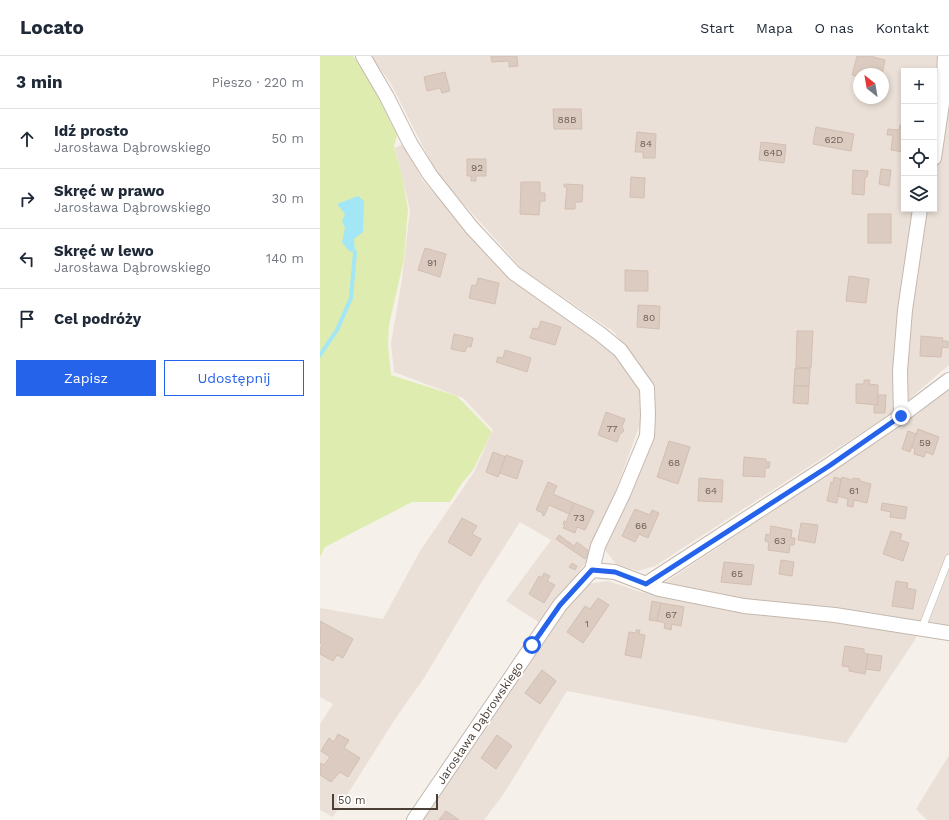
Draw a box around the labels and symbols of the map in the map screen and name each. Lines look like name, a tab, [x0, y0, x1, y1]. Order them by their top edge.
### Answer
north arrow	[853, 68, 889, 104]
house number: 88B	[558, 114, 576, 125]
house number: 62D	[824, 134, 844, 145]
house number: 84	[640, 138, 652, 149]
house number: 64D	[763, 147, 783, 158]
house number: 92	[471, 162, 483, 173]
house number: 91	[427, 257, 437, 268]
house number: 80	[643, 312, 655, 323]
route end	[892, 407, 910, 425]
house number: 77	[606, 423, 618, 434]
house number: 59	[919, 437, 931, 448]
house number: 68	[668, 457, 680, 468]
house number: 64	[705, 485, 717, 496]
house number: 61	[849, 485, 859, 496]
house number: 73	[573, 512, 585, 523]
house number: 66	[635, 520, 647, 531]
house number: 63	[774, 535, 786, 546]
house number: 65	[731, 568, 743, 579]
house number: 67	[665, 609, 677, 620]
house number: 1	[585, 618, 589, 629]
route start	[523, 636, 541, 654]
street label: Jarosława Dąbrowskiego	[434, 659, 526, 787]
scale bar	[332, 792, 438, 811]

